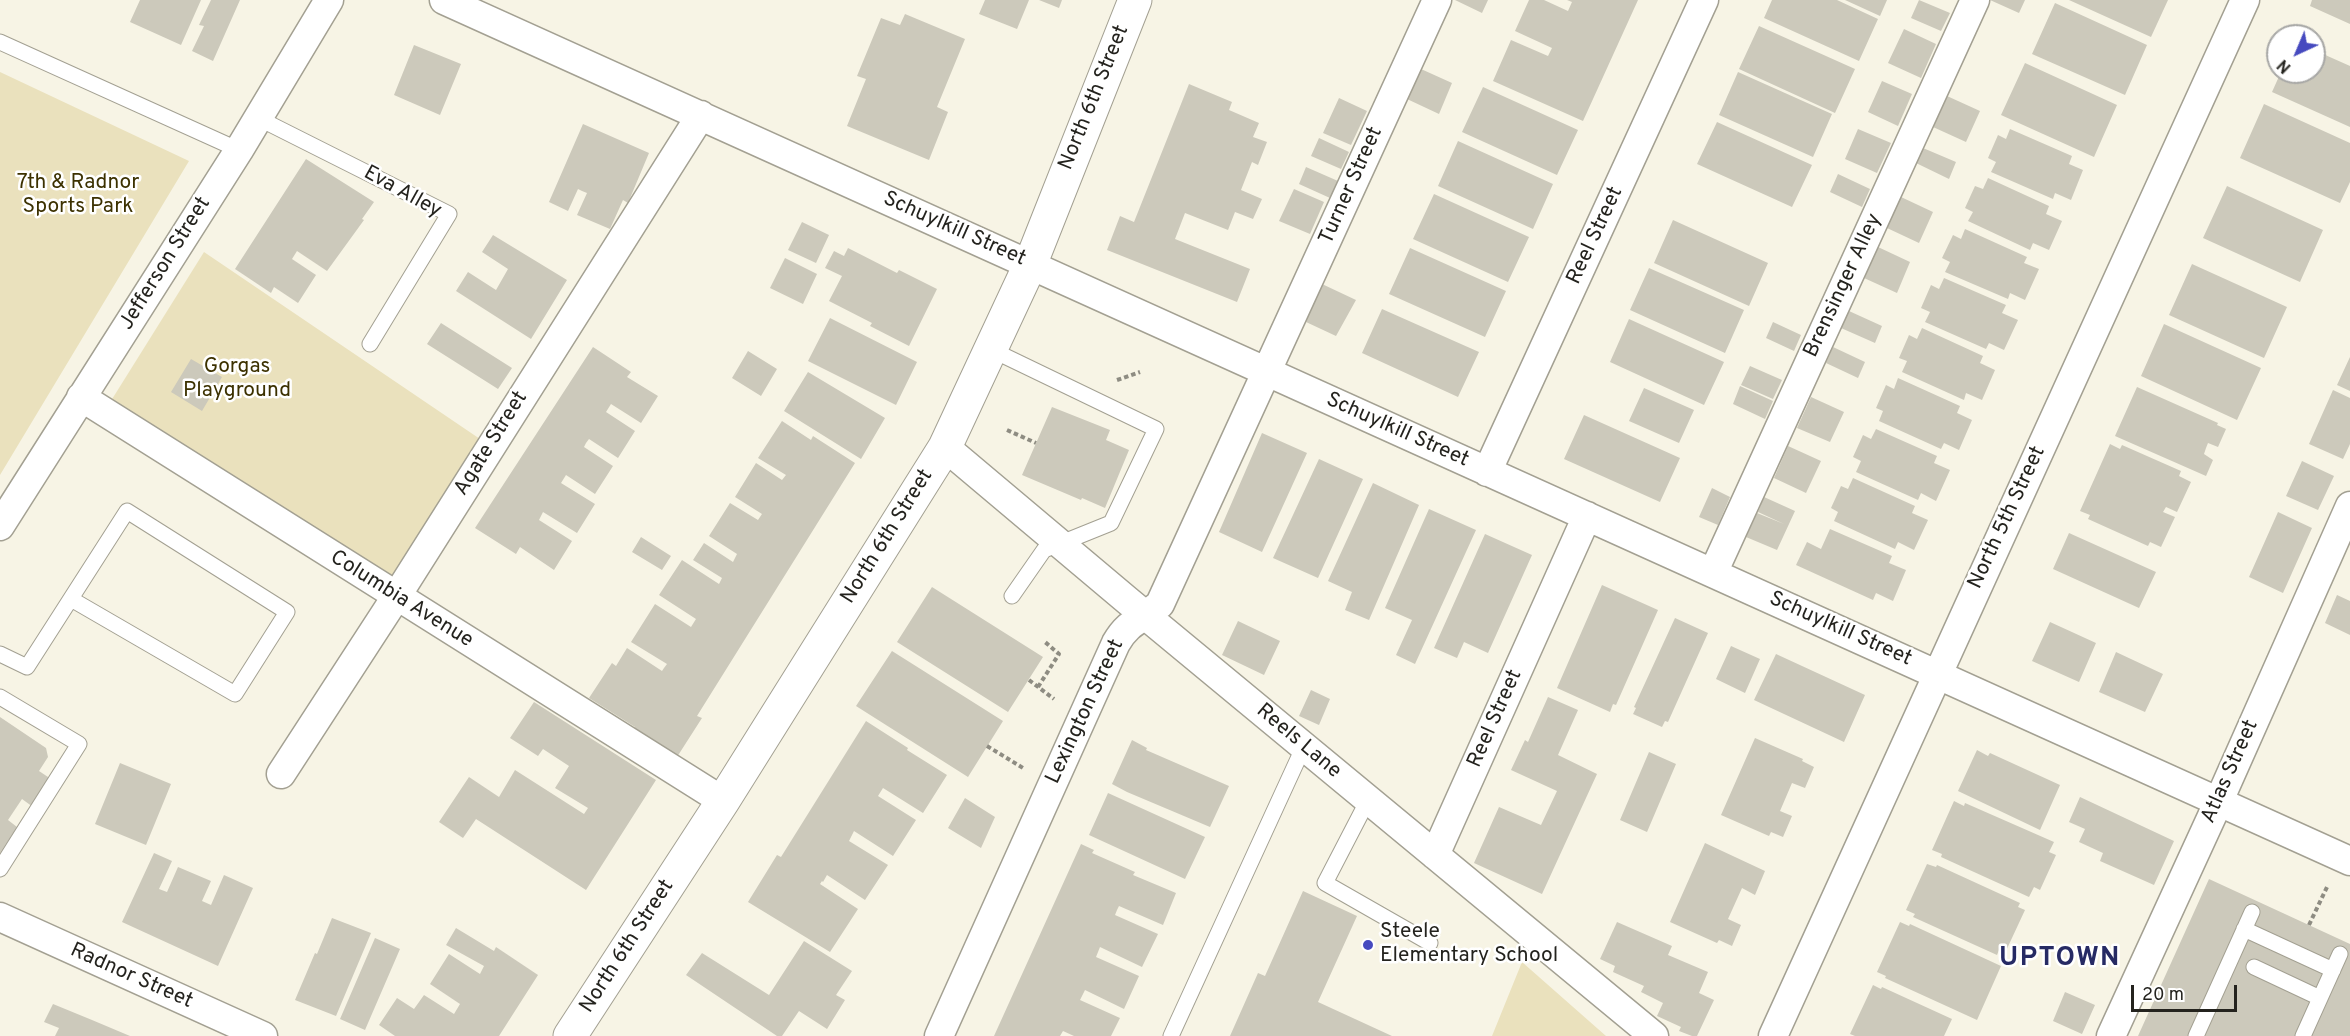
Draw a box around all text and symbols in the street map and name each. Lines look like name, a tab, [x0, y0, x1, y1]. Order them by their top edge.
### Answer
street label: North 6th Street	[1054, 22, 1136, 174]
north arrow	[2266, 24, 2326, 84]
text: N	[2274, 54, 2296, 77]
street label: Turner Street	[1315, 123, 1389, 249]
street label: Eva Alley	[359, 161, 445, 225]
park label: 7th & Radnor Sports Park	[17, 171, 139, 221]
street label: Reel Street	[1562, 183, 1630, 289]
street label: Schuylkill Street	[879, 187, 1029, 273]
street label: Jefferson Street	[115, 193, 217, 335]
street label: Brensinger Alley	[1800, 210, 1888, 362]
park label: Gorgas Playground	[183, 355, 291, 405]
street label: Agate Street	[450, 387, 534, 501]
street label: Schuylkill Street	[1322, 388, 1472, 474]
street label: North 5th Street	[1964, 443, 2052, 593]
street label: North 6th Street	[837, 465, 939, 609]
street label: Columbia Avenue	[325, 546, 477, 654]
street label: Schuylkill Street	[1765, 587, 1915, 673]
street label: Lexington Street	[1042, 636, 1130, 788]
street label: Reel Street	[1463, 666, 1529, 772]
street label: Reels Lane	[1250, 699, 1346, 785]
street label: Atlas Street	[2197, 716, 2265, 828]
street label: North 6th Street	[576, 876, 680, 1018]
place label: Steele Elementary School	[1380, 920, 1558, 970]
marker: Steele Elementary School	[1361, 938, 1375, 952]
street label: Radnor Street	[66, 939, 196, 1015]
district label: UPTOWN	[1999, 944, 2121, 976]
scale bar	[2134, 973, 2240, 1011]
text: 20 m	[2142, 984, 2184, 1007]

